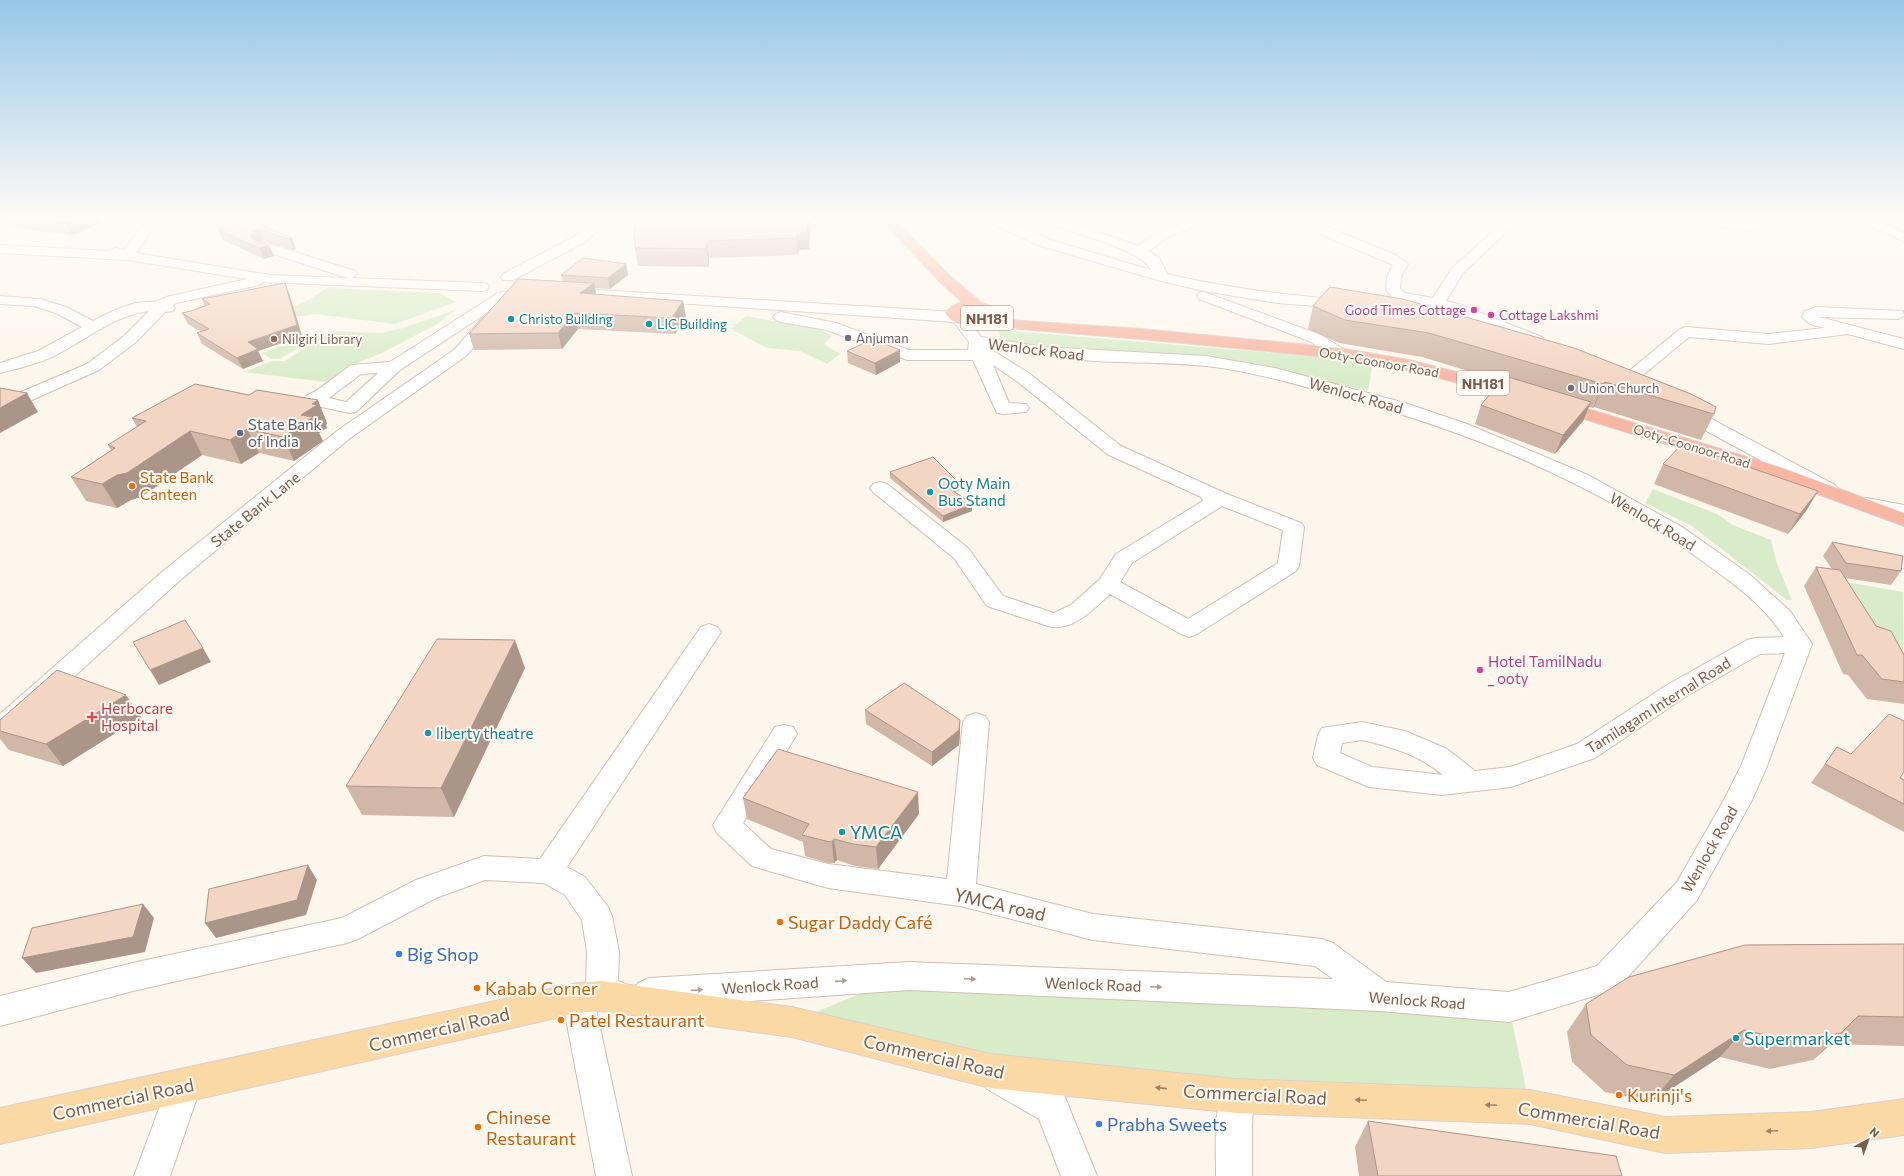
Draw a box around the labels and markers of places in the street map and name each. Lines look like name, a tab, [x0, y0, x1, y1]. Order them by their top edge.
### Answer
place label: Good Times Cottage	[1345, 302, 1466, 318]
marker: Good Times Cottage	[1469, 305, 1479, 315]
place label: Cottage Lakshmi	[1499, 307, 1599, 323]
marker: Cottage Lakshmi	[1486, 310, 1496, 320]
place label: Christo Building	[519, 311, 613, 327]
marker: Christo Building	[506, 314, 516, 324]
place label: LIC Building	[657, 316, 727, 332]
marker: LIC Building	[644, 319, 654, 329]
place label: Anjuman	[856, 330, 909, 346]
place label: Nilgiri Library	[282, 331, 362, 347]
marker: Anjuman	[843, 333, 853, 343]
marker: Nilgiri Library	[269, 334, 279, 344]
place label: Union Church	[1579, 380, 1659, 396]
marker: Union Church	[1566, 383, 1576, 393]
place label: State Bank of India	[248, 415, 322, 450]
marker: State Bank of India	[235, 428, 245, 438]
place label: State Bank Canteen	[140, 468, 214, 503]
place label: Ooty Main Bus Stand	[938, 474, 1010, 509]
marker: State Bank Canteen	[127, 481, 137, 491]
marker: Ooty Main Bus Stand	[925, 487, 935, 497]
place label: Hotel TamilNadu _ ooty	[1487, 652, 1602, 687]
marker: Hotel TamilNadu _ ooty	[1475, 665, 1485, 675]
place label: Herbocare Hospital	[101, 699, 173, 734]
marker: Herbocare Hospital	[86, 711, 98, 723]
place label: liberty theatre	[436, 724, 534, 742]
marker: liberty theatre	[423, 728, 433, 738]
place label: YMCA	[850, 821, 902, 843]
marker: YMCA	[837, 827, 847, 837]
place label: Sugar Daddy Café	[788, 911, 932, 933]
marker: Sugar Daddy Café	[775, 917, 785, 927]
place label: Big Shop	[407, 943, 479, 965]
marker: Big Shop	[394, 949, 404, 959]
place label: Kabab Corner	[485, 977, 598, 999]
marker: Kabab Corner	[472, 983, 482, 993]
place label: Patel Restaurant	[569, 1009, 705, 1031]
marker: Patel Restaurant	[556, 1015, 566, 1025]
place label: Supermarket	[1744, 1027, 1850, 1049]
marker: Supermarket	[1731, 1033, 1741, 1043]
place label: Kurinji's	[1627, 1084, 1692, 1106]
marker: Kurinji's	[1614, 1090, 1624, 1100]
place label: Chinese Restaurant	[486, 1106, 576, 1149]
place label: Prabha Sweets	[1107, 1113, 1227, 1135]
marker: Prabha Sweets	[1094, 1119, 1104, 1129]
marker: Chinese Restaurant	[473, 1122, 483, 1132]

